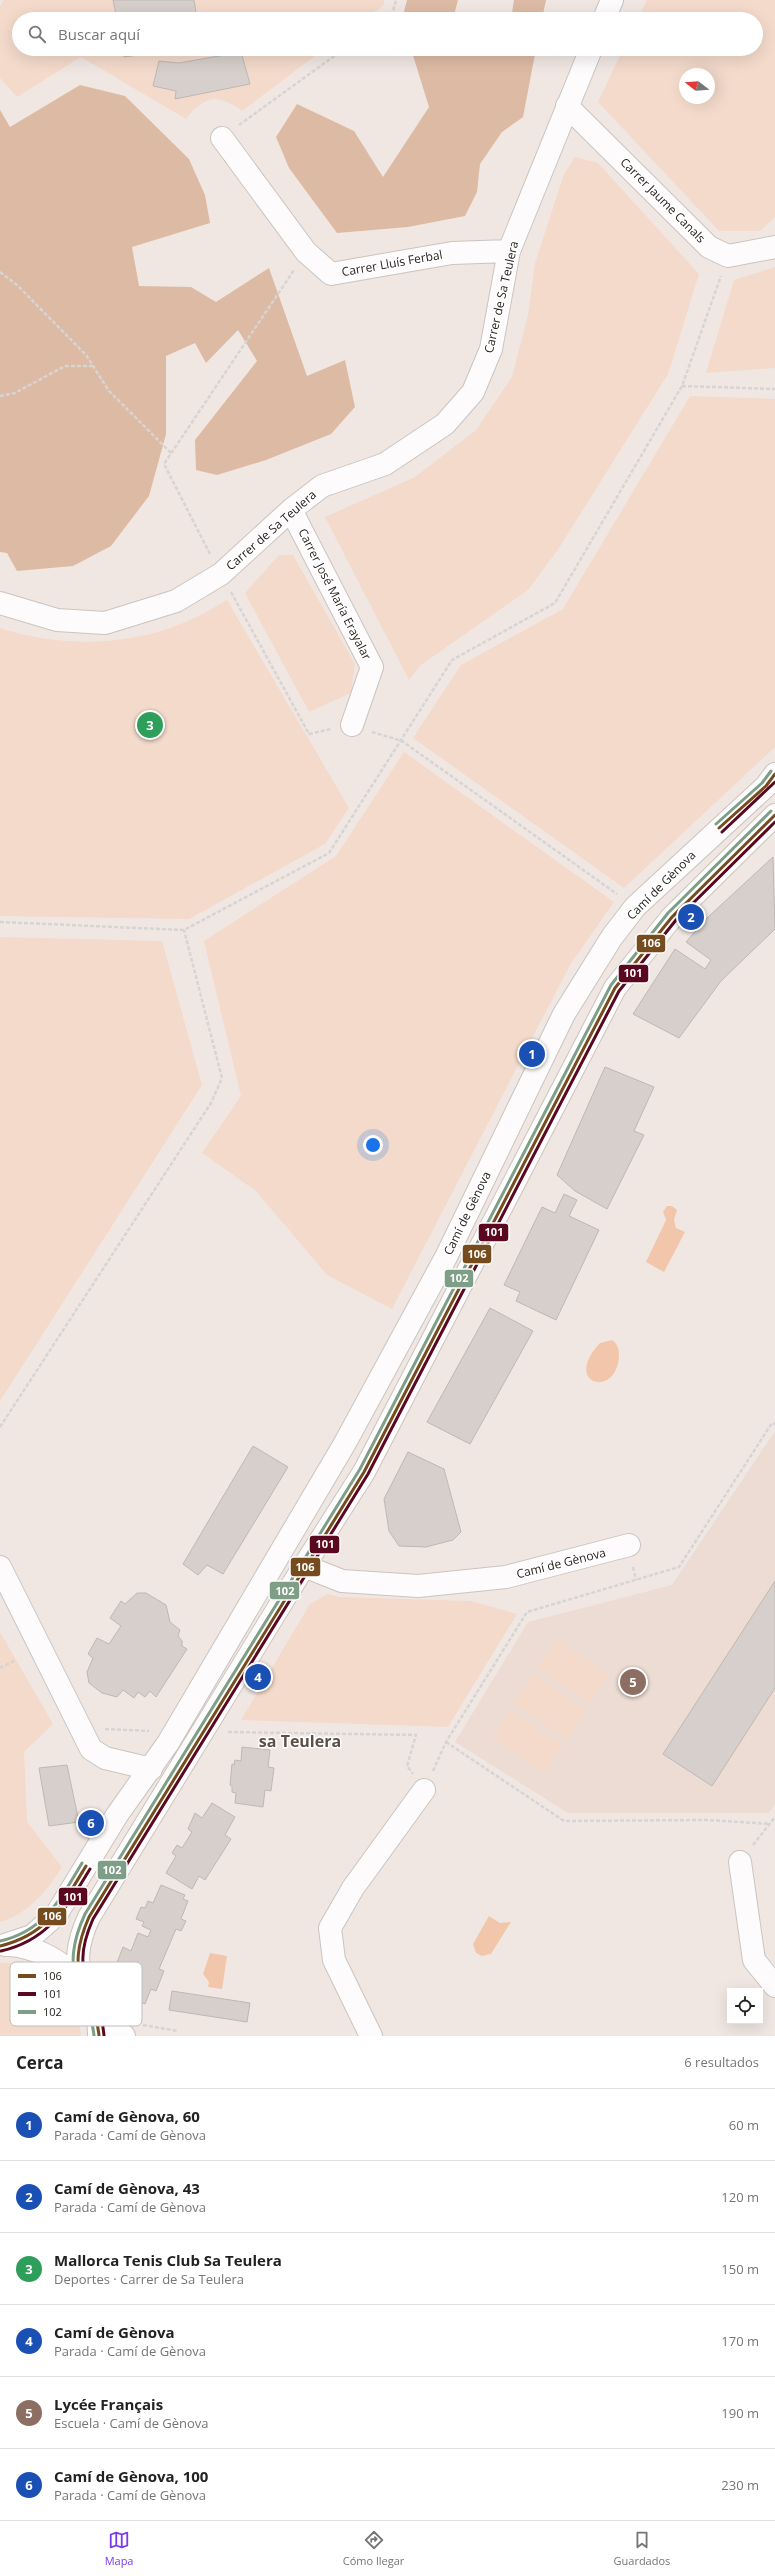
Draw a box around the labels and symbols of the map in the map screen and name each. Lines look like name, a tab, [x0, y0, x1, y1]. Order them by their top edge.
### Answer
north arrow	[679, 68, 715, 104]
street label: Carrer Jaume Canals	[617, 154, 710, 247]
street label: Carrer de Sa Teulera	[480, 239, 522, 355]
street label: Carrer Lluís Ferbal	[340, 246, 444, 280]
street label: Carrer de Sa Teulera	[222, 486, 320, 574]
street label: Carrer José María Erayalar	[294, 525, 376, 663]
pin: 3	[137, 710, 163, 740]
street label: Camí de Gènova	[623, 847, 699, 923]
pin: 2	[678, 902, 704, 932]
line badge: 106	[636, 934, 666, 953]
text: 106	[642, 935, 660, 950]
line badge: 101	[618, 964, 649, 983]
text: 101	[624, 965, 642, 980]
pin: 1	[519, 1039, 545, 1069]
your location	[363, 1135, 383, 1155]
street label: Camí de Gènova	[439, 1168, 495, 1258]
line badge: 101	[478, 1223, 509, 1242]
text: 101	[485, 1224, 503, 1239]
line badge: 106	[462, 1244, 492, 1264]
text: 106	[468, 1246, 486, 1261]
line badge: 102	[444, 1269, 474, 1288]
text: 102	[450, 1270, 468, 1285]
line badge: 101	[309, 1535, 340, 1554]
text: 101	[316, 1536, 334, 1551]
street label: Camí de Gènova	[515, 1544, 607, 1582]
line badge: 106	[290, 1557, 321, 1577]
text: 106	[296, 1559, 314, 1574]
line badge: 102	[269, 1581, 300, 1600]
text: 102	[276, 1583, 294, 1598]
pin: 4	[245, 1662, 271, 1692]
pin: 5	[620, 1667, 646, 1697]
district label: sa Teulera	[259, 1730, 341, 1752]
pin: 6	[78, 1808, 104, 1838]
line badge: 102	[97, 1860, 127, 1880]
text: 102	[103, 1862, 121, 1877]
line badge: 101	[58, 1887, 88, 1906]
text: 101	[64, 1889, 82, 1904]
line badge: 106	[37, 1907, 67, 1926]
text: 106	[43, 1908, 61, 1923]
legend	[10, 1962, 142, 2026]
text: 106	[43, 1968, 62, 1983]
text: 101	[43, 1986, 62, 2001]
text: 102	[43, 2004, 62, 2019]

